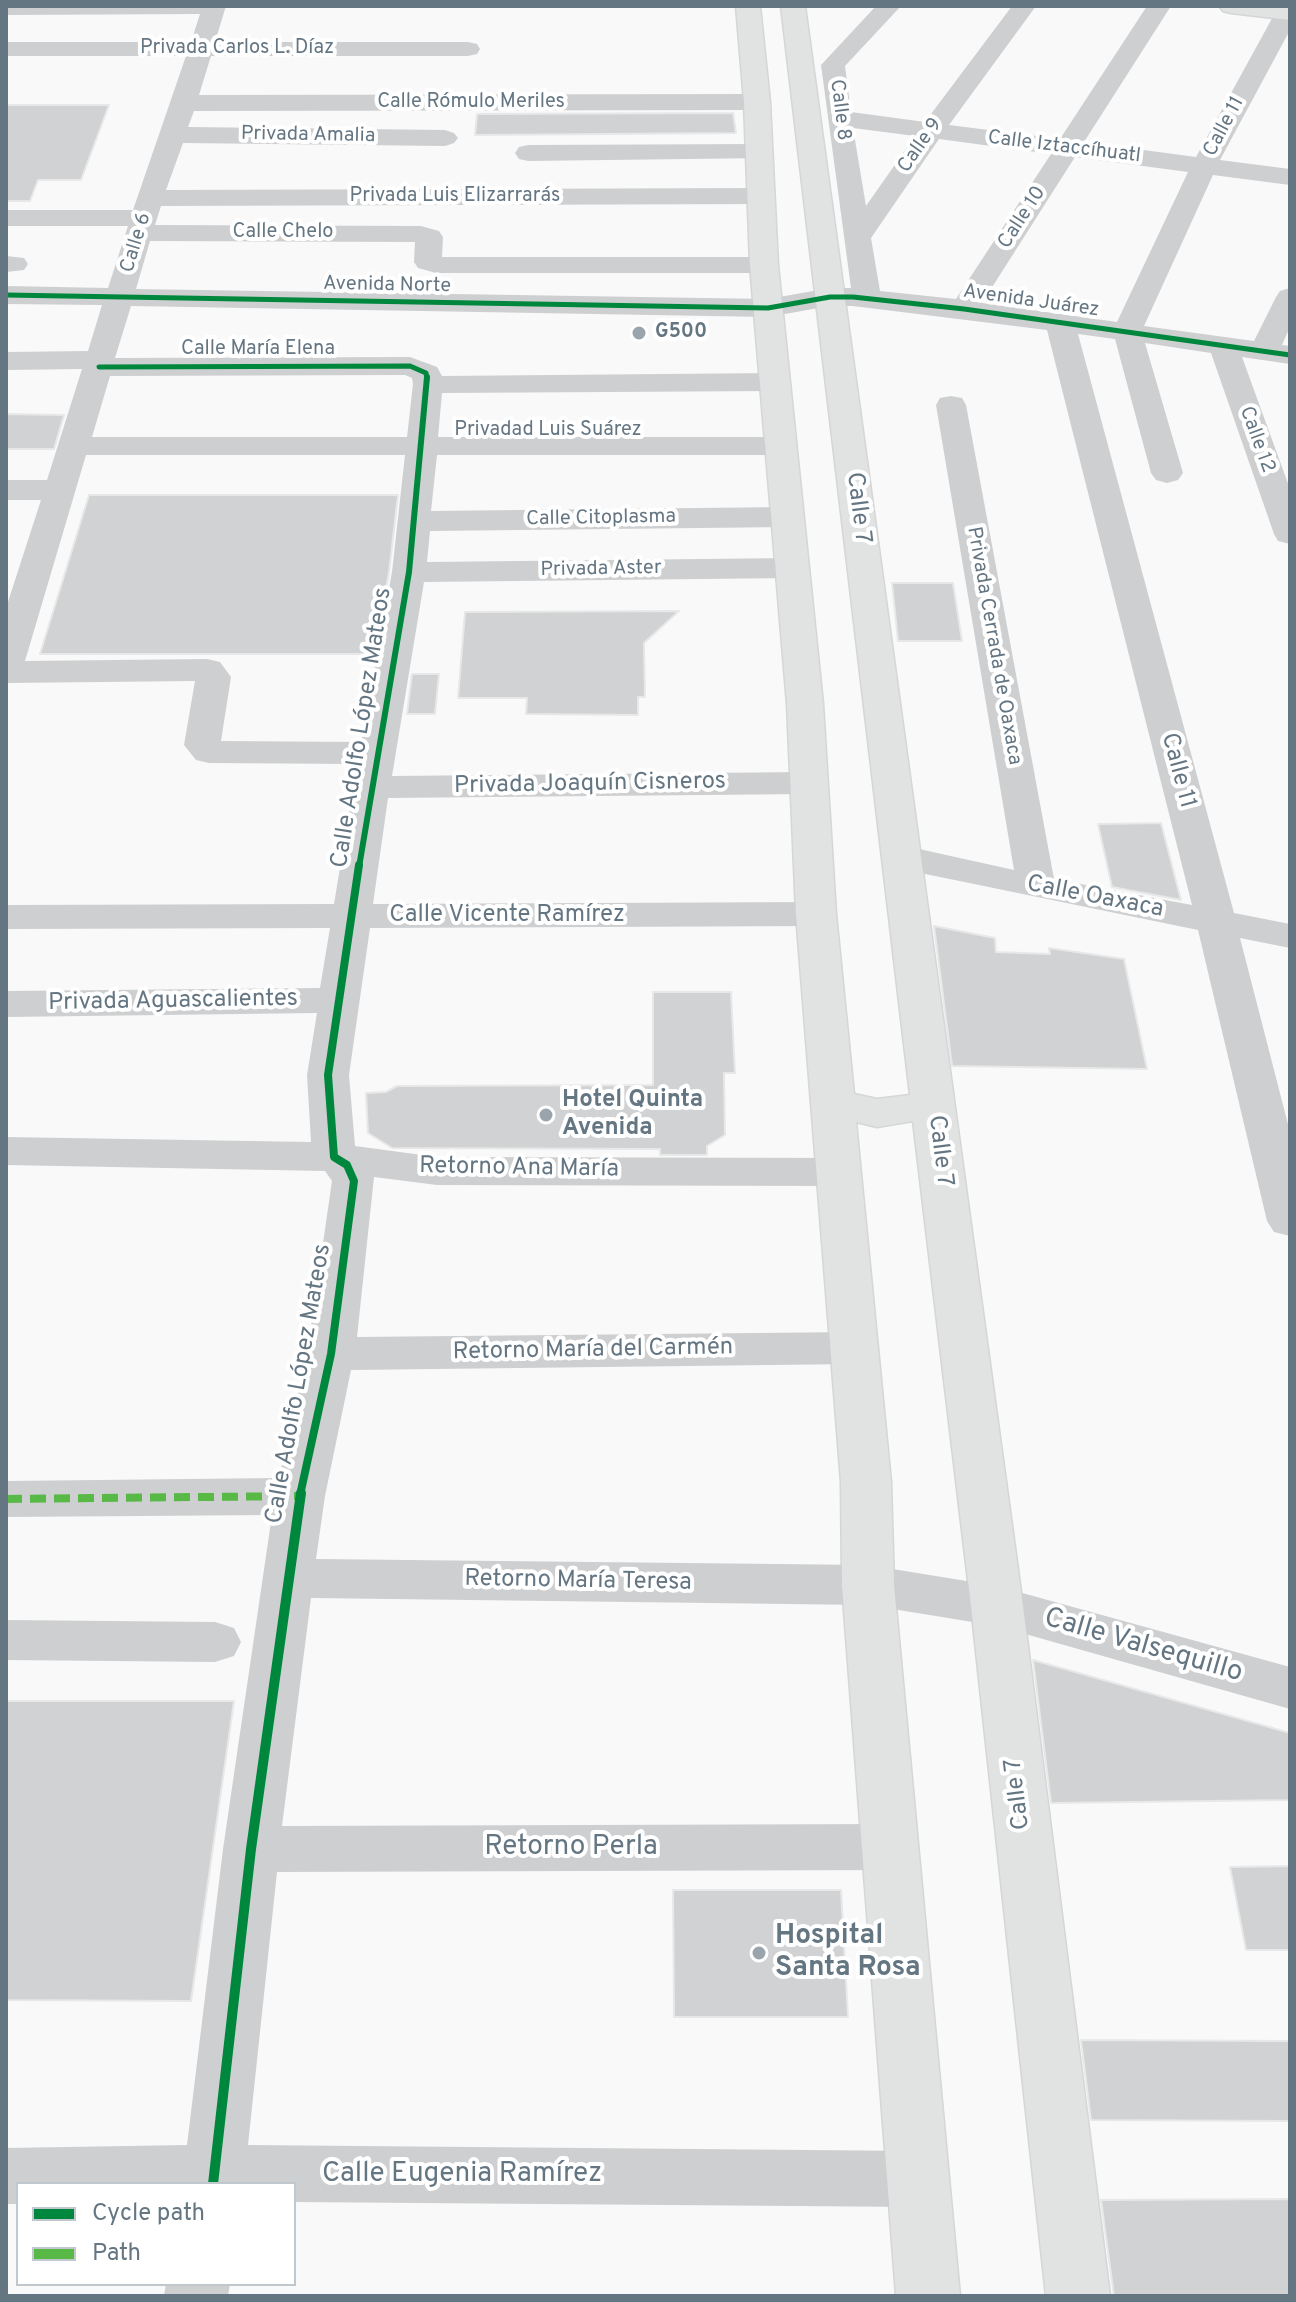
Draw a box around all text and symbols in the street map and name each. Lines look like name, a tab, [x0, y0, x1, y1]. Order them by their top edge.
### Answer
street label: Privada Carlos L. Díaz	[140, 37, 334, 61]
street label: Calle 8	[823, 78, 855, 142]
street label: Calle Rómulo Meriles	[377, 91, 565, 115]
street label: Calle 11	[1199, 93, 1251, 161]
street label: Calle 9	[894, 114, 948, 178]
street label: Privada Amalia	[241, 123, 375, 149]
street label: Calle Iztaccíhuatl	[986, 127, 1142, 169]
street label: Calle 10	[994, 182, 1052, 254]
street label: Privada Luis Elizarrarás	[350, 185, 560, 209]
street label: Calle 6	[117, 210, 157, 276]
street label: Calle Chelo	[232, 221, 334, 245]
street label: Avenida Norte	[323, 273, 451, 299]
street label: Avenida Juárez	[961, 281, 1101, 323]
place label: G500	[655, 321, 707, 345]
marker: G500	[630, 324, 648, 342]
street label: Calle María Elena	[181, 338, 335, 362]
street label: Calle 12	[1233, 403, 1279, 477]
street label: Privadad Luis Suárez	[454, 419, 642, 443]
street label: Calle 7	[838, 471, 876, 545]
street label: Calle Citoplasma	[526, 506, 676, 532]
street label: Privada Cerrada de Oaxaca	[960, 525, 1026, 767]
street label: Privada Aster	[540, 557, 662, 583]
street label: Calle Adolfo López Mateos	[327, 586, 399, 870]
street label: Calle 11	[1153, 730, 1201, 812]
street label: Privada Joaquín Cisneros	[454, 768, 726, 802]
street label: Calle Oaxaca	[1024, 871, 1166, 925]
street label: Calle Vicente Ramírez	[389, 902, 625, 930]
street label: Privada Aguascalientes	[48, 985, 298, 1019]
place label: Hotel Quinta Avenida	[562, 1087, 703, 1143]
marker: Hotel Quinta Avenida	[537, 1106, 555, 1124]
street label: Calle 7	[920, 1114, 958, 1188]
street label: Retorno Ana María	[419, 1153, 619, 1185]
street label: Calle Adolfo López Mateos	[261, 1242, 339, 1526]
street label: Retorno María del Carmén	[452, 1334, 734, 1368]
street label: Retorno María Teresa	[464, 1566, 692, 1598]
street label: Calle Valsequillo	[1040, 1603, 1246, 1691]
street label: Calle 7	[1000, 1757, 1038, 1831]
street label: Retorno Perla	[484, 1831, 658, 1865]
place label: Hospital Santa Rosa	[775, 1920, 921, 1986]
marker: Hospital Santa Rosa	[750, 1944, 768, 1962]
street label: Calle Eugenia Ramírez	[322, 2158, 602, 2192]
legend	[16, 2182, 296, 2286]
text: Cycle path	[92, 2199, 205, 2229]
text: Path	[92, 2239, 141, 2269]

